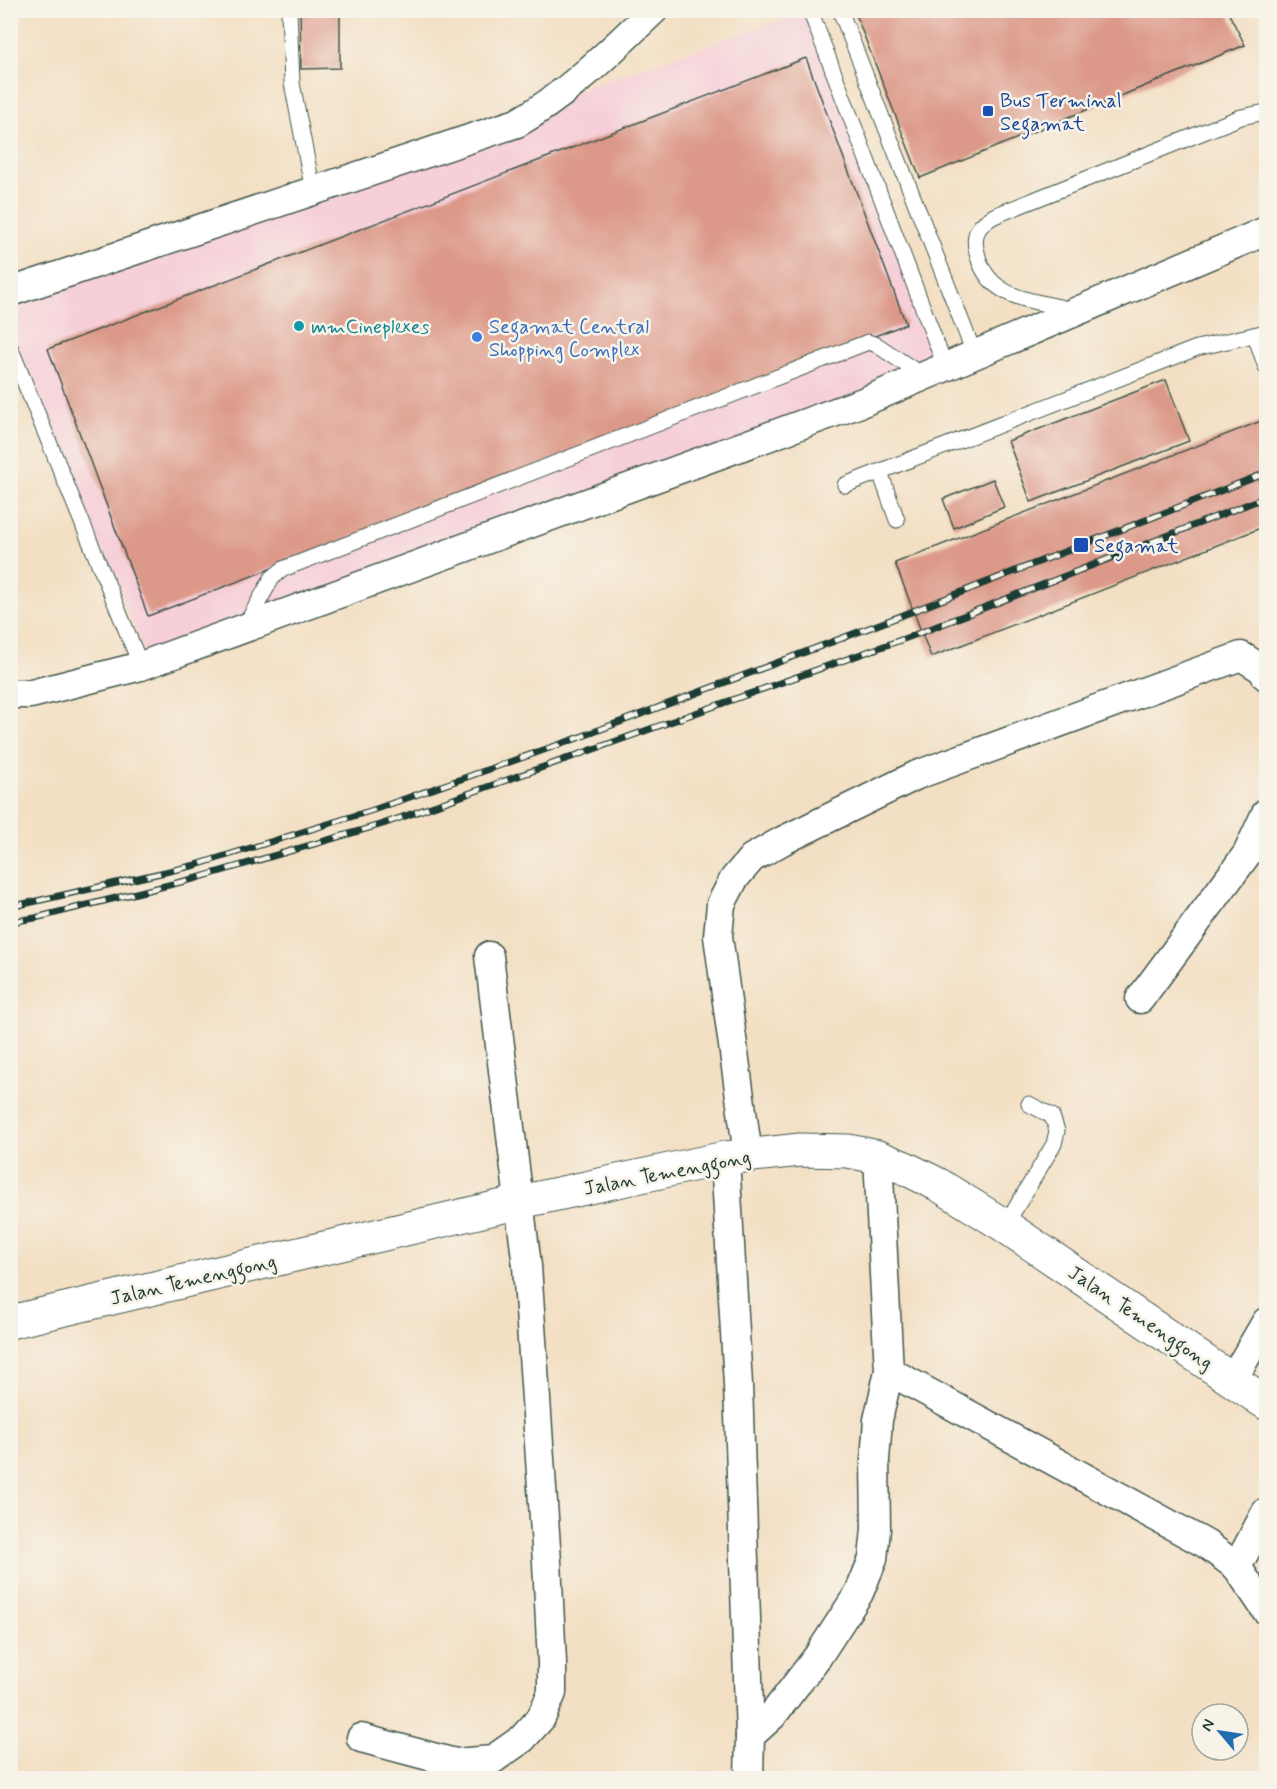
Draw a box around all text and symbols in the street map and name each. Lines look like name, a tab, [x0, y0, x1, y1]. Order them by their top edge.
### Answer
place label: Bus Terminal Segamat	[1000, 88, 1122, 140]
marker: Bus Terminal Segamat	[981, 104, 995, 118]
place label: mmCineplexes	[311, 314, 430, 341]
place label: Segamat Central Shopping Complex	[489, 314, 649, 364]
marker: mmCineplexes	[292, 319, 306, 333]
marker: Segamat Central Shopping Complex	[470, 330, 484, 344]
place label: Segamat	[1094, 533, 1179, 562]
marker: Segamat	[1072, 536, 1090, 554]
street label: Jalan Temenggong	[581, 1144, 753, 1205]
street label: Jalan Temenggong	[108, 1248, 279, 1315]
street label: Jalan Temenggong	[1061, 1260, 1218, 1379]
north arrow	[1190, 1702, 1250, 1762]
text: N	[1196, 1716, 1220, 1735]

